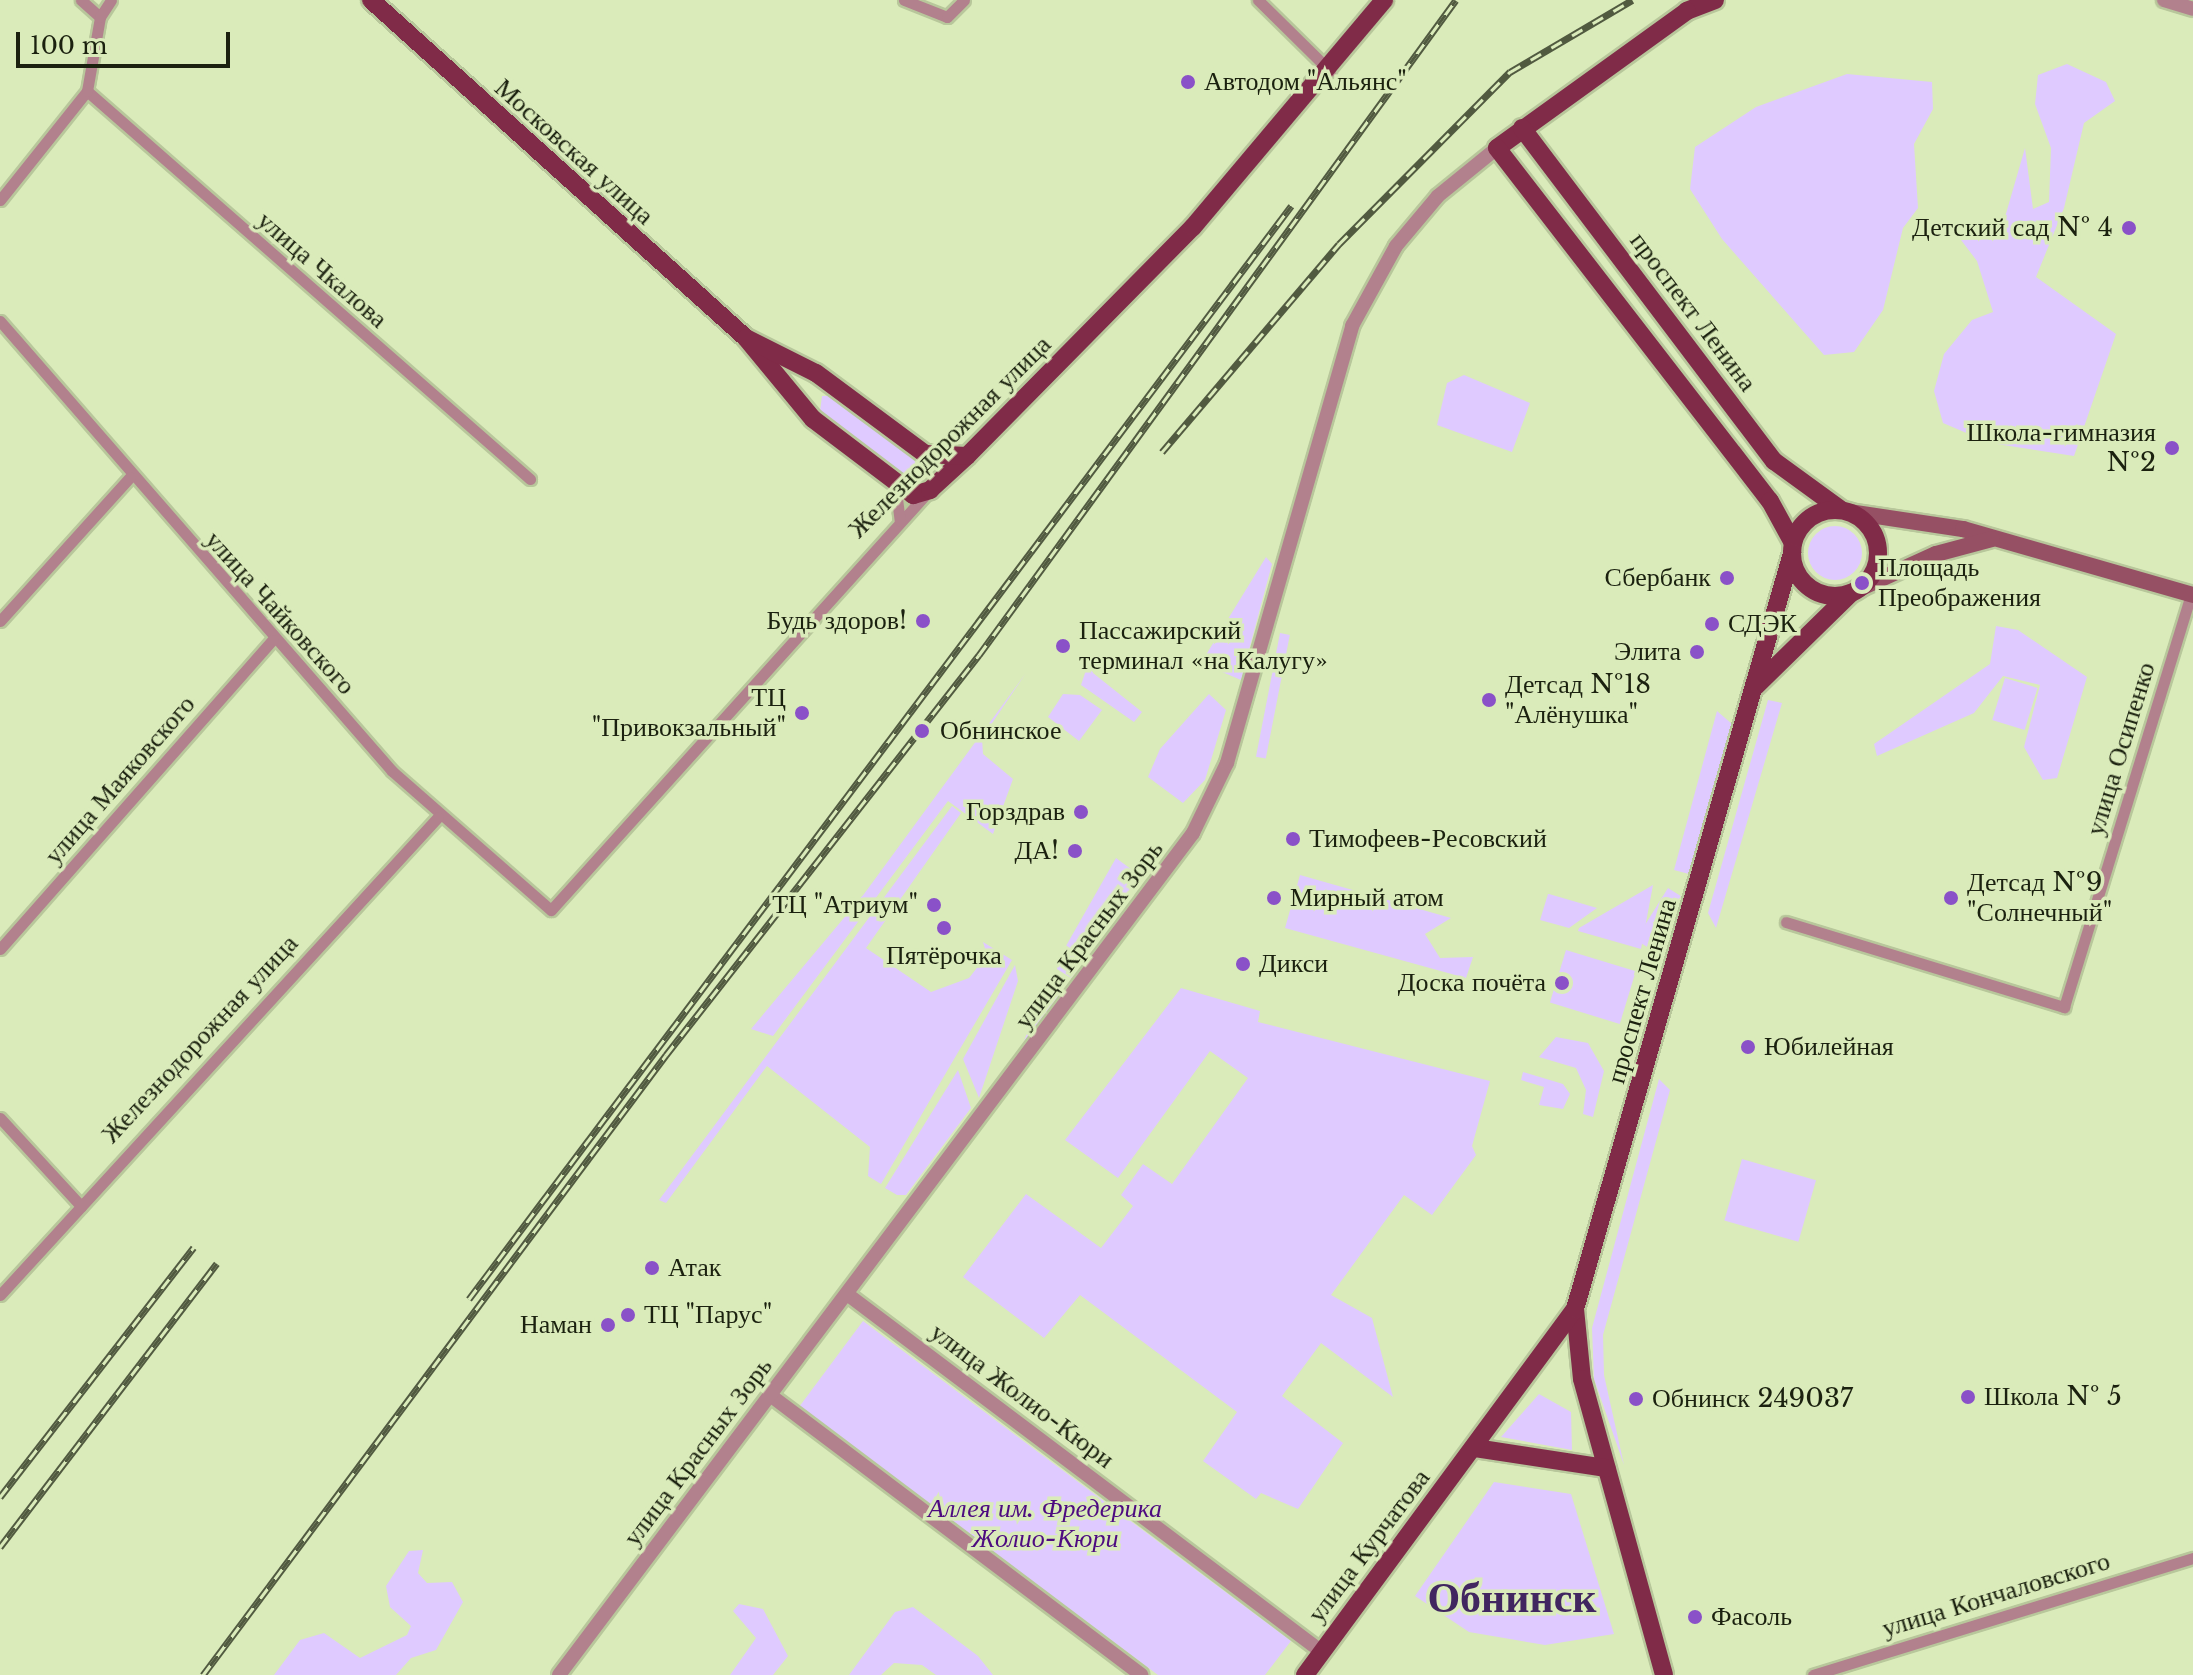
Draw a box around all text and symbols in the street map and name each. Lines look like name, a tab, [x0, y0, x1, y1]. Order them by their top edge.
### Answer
scale bar	[20, 16, 234, 66]
text: 100 m	[30, 31, 108, 60]
place label: Автодом "Альянс"	[1204, 66, 1407, 98]
street label: Московская улица	[488, 72, 660, 232]
marker: Автодом "Альянс"	[1179, 73, 1197, 91]
street label: улица Чкалова	[251, 205, 393, 335]
place label: Детский сад № 4	[1912, 212, 2113, 244]
marker: Детский сад № 4	[2120, 219, 2138, 237]
street label: проспект Ленина	[1623, 226, 1763, 398]
street label: Железнодорожная улица	[842, 329, 1058, 545]
place label: Школа-гимназия №2	[1967, 417, 2156, 478]
marker: Школа-гимназия №2	[2163, 439, 2181, 457]
street label: улица Чайковского	[198, 525, 362, 701]
place label: Площадь Преображения	[1878, 552, 2041, 614]
place label: Сбербанк	[1605, 562, 1711, 594]
marker: Сбербанк	[1718, 569, 1736, 587]
marker: Площадь Преображения	[1853, 574, 1871, 592]
place label: Будь здоров!	[766, 605, 907, 637]
place label: СДЭК	[1728, 608, 1797, 640]
marker: Будь здоров!	[914, 612, 932, 630]
place label: Пассажирский терминал «на Калугу»	[1079, 615, 1328, 676]
marker: СДЭК	[1703, 615, 1721, 633]
place label: Элита	[1614, 636, 1681, 668]
marker: Пассажирский терминал «на Калугу»	[1054, 637, 1072, 655]
marker: Элита	[1688, 643, 1706, 661]
street label: улица Осипенко	[2080, 659, 2162, 839]
place label: Детсад №18 "Алёнушка"	[1505, 669, 1651, 730]
place label: ТЦ "Привокзальный"	[592, 682, 786, 744]
street label: улица Маяковского	[38, 689, 202, 871]
marker: Детсад №18 "Алёнушка"	[1480, 691, 1498, 709]
marker: ТЦ "Привокзальный"	[793, 704, 811, 722]
place label: Обнинское	[940, 715, 1061, 747]
marker: Обнинское	[911, 720, 933, 742]
place label: Горздрав	[966, 796, 1065, 828]
marker: Горздрав	[1072, 803, 1090, 821]
place label: Тимофеев-Ресовский	[1309, 823, 1547, 855]
marker: Тимофеев-Ресовский	[1284, 830, 1302, 848]
street label: улица Красных Зорь	[1008, 835, 1170, 1035]
place label: ДА!	[1014, 835, 1059, 867]
marker: ДА!	[1066, 842, 1084, 860]
place label: Детсад №9 "Солнечный"	[1967, 867, 2112, 928]
place label: Мирный атом	[1290, 882, 1444, 914]
place label: ТЦ "Атриум"	[772, 889, 918, 921]
marker: Мирный атом	[1265, 889, 1283, 907]
marker: Детсад №9 "Солнечный"	[1942, 889, 1960, 907]
street label: проспект Ленина	[1601, 895, 1683, 1087]
marker: ТЦ "Атриум"	[925, 896, 943, 914]
marker: Пятёрочка	[935, 919, 953, 937]
street label: Железнодорожная улица	[95, 928, 305, 1150]
place label: Пятёрочка	[886, 940, 1002, 972]
place label: Дикси	[1259, 948, 1328, 980]
marker: Дикси	[1234, 955, 1252, 973]
place label: Доска почёта	[1398, 967, 1546, 999]
marker: Доска почёта	[1553, 974, 1571, 992]
place label: Юбилейная	[1764, 1031, 1894, 1063]
marker: Юбилейная	[1739, 1038, 1757, 1056]
place label: Атак	[668, 1252, 721, 1284]
marker: Атак	[643, 1259, 661, 1277]
place label: ТЦ "Парус"	[644, 1299, 773, 1331]
marker: ТЦ "Парус"	[619, 1306, 637, 1324]
place label: Наман	[520, 1309, 592, 1341]
marker: Наман	[599, 1316, 617, 1334]
street label: улица Жолио-Кюри	[924, 1317, 1120, 1475]
street label: улица Красных Зорь	[617, 1352, 779, 1552]
place label: Школа № 5	[1984, 1381, 2122, 1413]
place label: Обнинск 249037	[1652, 1383, 1853, 1415]
marker: Школа № 5	[1959, 1388, 1977, 1406]
marker: Обнинск 249037	[1627, 1390, 1645, 1408]
street label: улица Курчатова	[1301, 1463, 1437, 1629]
park label: Аллея им. Фредерика Жолио-Кюри	[928, 1493, 1162, 1554]
street label: улица Кончаловского	[1878, 1546, 2114, 1644]
district label: Обнинск	[1427, 1572, 1597, 1622]
place label: Фасоль	[1711, 1601, 1792, 1633]
marker: Фасоль	[1686, 1608, 1704, 1626]

